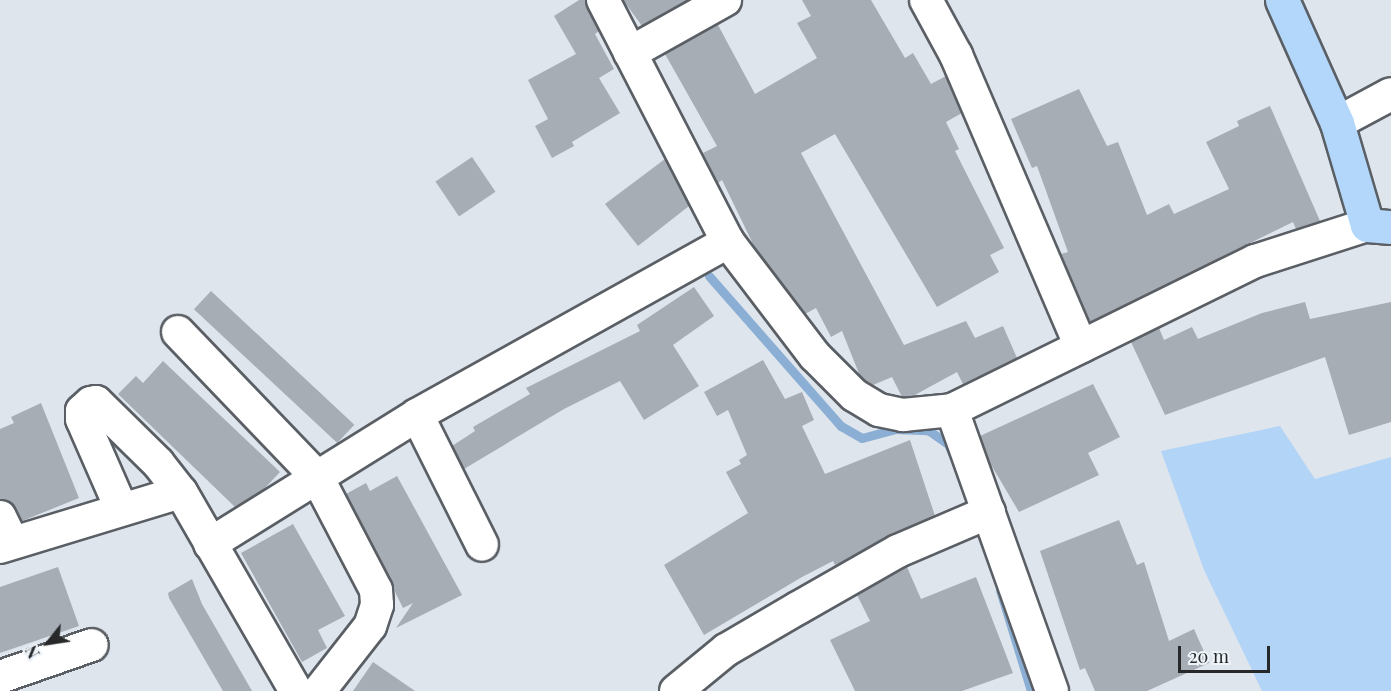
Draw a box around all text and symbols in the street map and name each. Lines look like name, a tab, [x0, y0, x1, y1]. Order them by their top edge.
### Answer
north arrow	[18, 613, 78, 673]
scale bar	[1181, 634, 1272, 672]
text: N	[20, 642, 44, 663]
text: 20 m	[1189, 644, 1229, 668]

